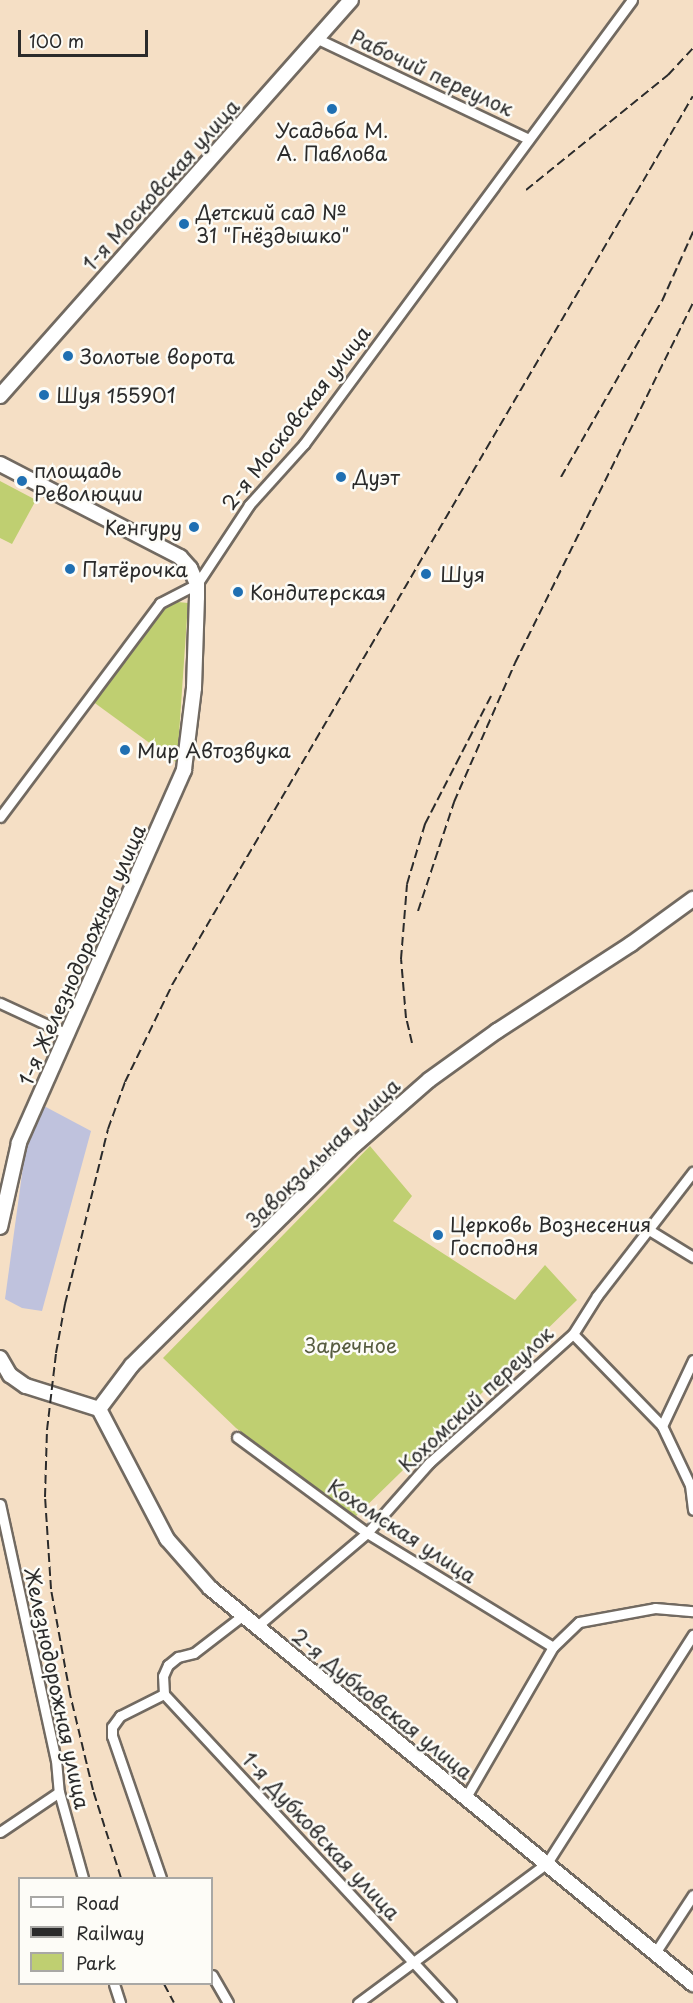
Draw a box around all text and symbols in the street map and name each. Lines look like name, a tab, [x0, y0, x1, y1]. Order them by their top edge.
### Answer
scale bar	[21, 18, 152, 56]
street label: Рабочий переулок	[347, 25, 517, 121]
text: 100 m	[29, 27, 84, 54]
street label: 1-я Московская улица	[78, 94, 244, 276]
marker: Усадьба М. А. Павлова	[325, 102, 339, 116]
place label: Усадьба М. А. Павлова	[276, 118, 388, 165]
place label: Детский сад № 31 "Гнёздышко"	[196, 201, 350, 248]
marker: Детский сад № 31 "Гнёздышко"	[177, 217, 191, 231]
street label: 2-я Московская улица	[216, 321, 376, 515]
place label: Золотые ворота	[80, 344, 235, 368]
marker: Золотые ворота	[61, 349, 75, 363]
place label: Шуя 155901	[56, 383, 177, 407]
marker: Шуя 155901	[37, 388, 51, 402]
place label: площадь Революции	[34, 458, 143, 505]
place label: Дуэт	[353, 465, 400, 489]
marker: Дуэт	[334, 470, 348, 484]
marker: площадь Революции	[15, 474, 29, 488]
place label: Кенгуру	[104, 515, 182, 539]
marker: Кенгуру	[187, 520, 201, 534]
place label: Пятёрочка	[82, 557, 188, 581]
marker: Пятёрочка	[63, 562, 77, 576]
place label: Шуя	[440, 562, 485, 586]
marker: Шуя	[417, 565, 435, 583]
place label: Кондитерская	[250, 580, 386, 604]
marker: Кондитерская	[231, 585, 245, 599]
place label: Мир Автозвука	[137, 738, 292, 762]
marker: Мир Автозвука	[118, 743, 132, 757]
street label: 1-я Железнодорожная улица	[13, 820, 151, 1090]
street label: Завокзальная улица	[241, 1073, 405, 1233]
place label: Церковь Вознесения Господня	[450, 1212, 652, 1259]
marker: Церковь Вознесения Господня	[431, 1228, 445, 1242]
street label: Кохомский переулок	[394, 1321, 558, 1477]
park label: Заречное	[305, 1333, 397, 1357]
street label: Кохомская улица	[323, 1474, 481, 1588]
street label: Железнодорожная улица	[19, 1564, 95, 1812]
street label: 2-я Дубковская улица	[287, 1624, 477, 1784]
street label: 1-я Дубковская улица	[237, 1747, 405, 1925]
legend	[18, 1877, 213, 1985]
text: Road	[76, 1889, 120, 1916]
text: Railway	[76, 1919, 144, 1946]
text: Park	[76, 1949, 116, 1976]

